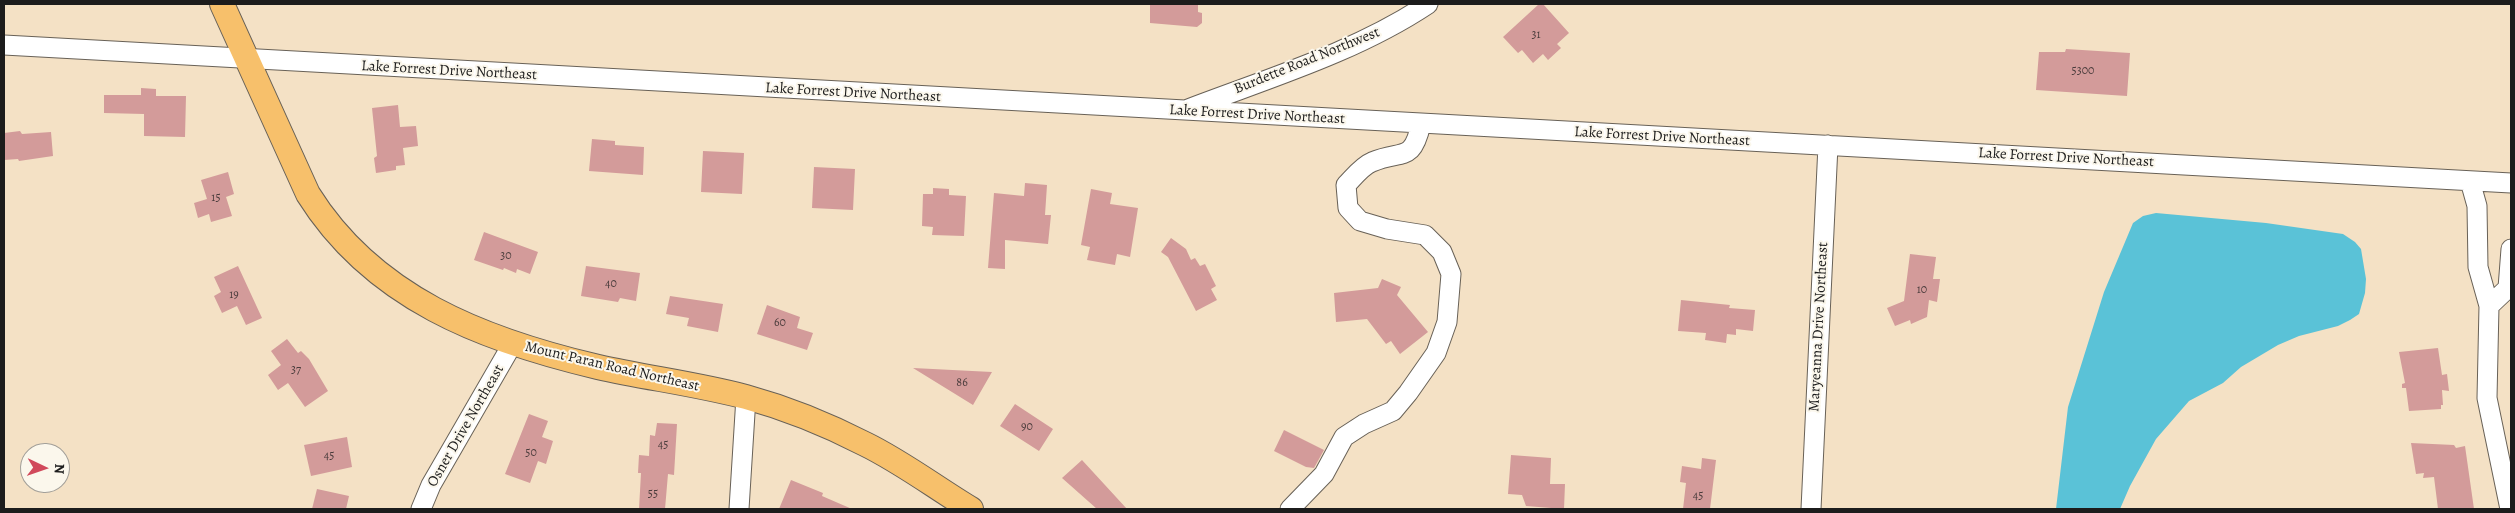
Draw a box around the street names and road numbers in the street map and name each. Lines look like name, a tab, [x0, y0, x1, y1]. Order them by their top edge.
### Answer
street label: Burdette Road Northwest	[1231, 24, 1383, 98]
street label: Lake Forrest Drive Northeast	[361, 57, 537, 85]
street label: Lake Forrest Drive Northeast	[765, 79, 941, 107]
street label: Lake Forrest Drive Northeast	[1169, 101, 1345, 129]
street label: Lake Forrest Drive Northeast	[1574, 123, 1750, 151]
street label: Lake Forrest Drive Northeast	[1978, 144, 2154, 172]
street label: Maryeanna Drive Northeast	[1806, 242, 1832, 412]
street label: Mount Paran Road Northeast	[523, 338, 701, 396]
street label: Osner Drive Northeast	[424, 362, 508, 490]

